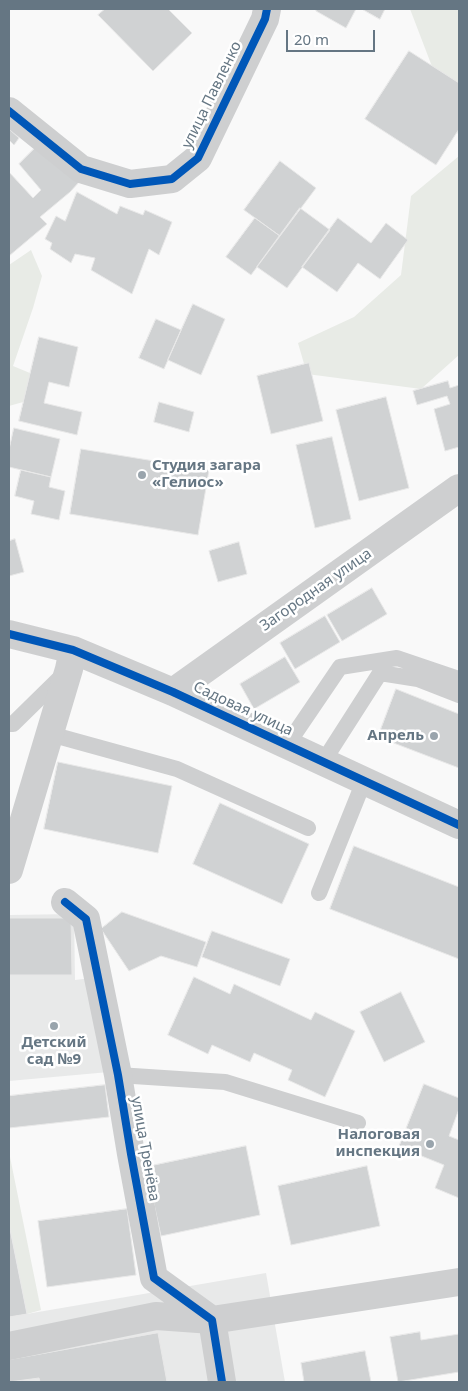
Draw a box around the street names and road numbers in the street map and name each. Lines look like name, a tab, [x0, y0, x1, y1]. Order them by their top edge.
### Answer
street label: улица Павленко	[178, 38, 246, 152]
street label: Загородная улица	[257, 545, 375, 635]
street label: Садовая улица	[190, 678, 296, 740]
street label: улица Тренёва	[127, 1095, 163, 1203]

